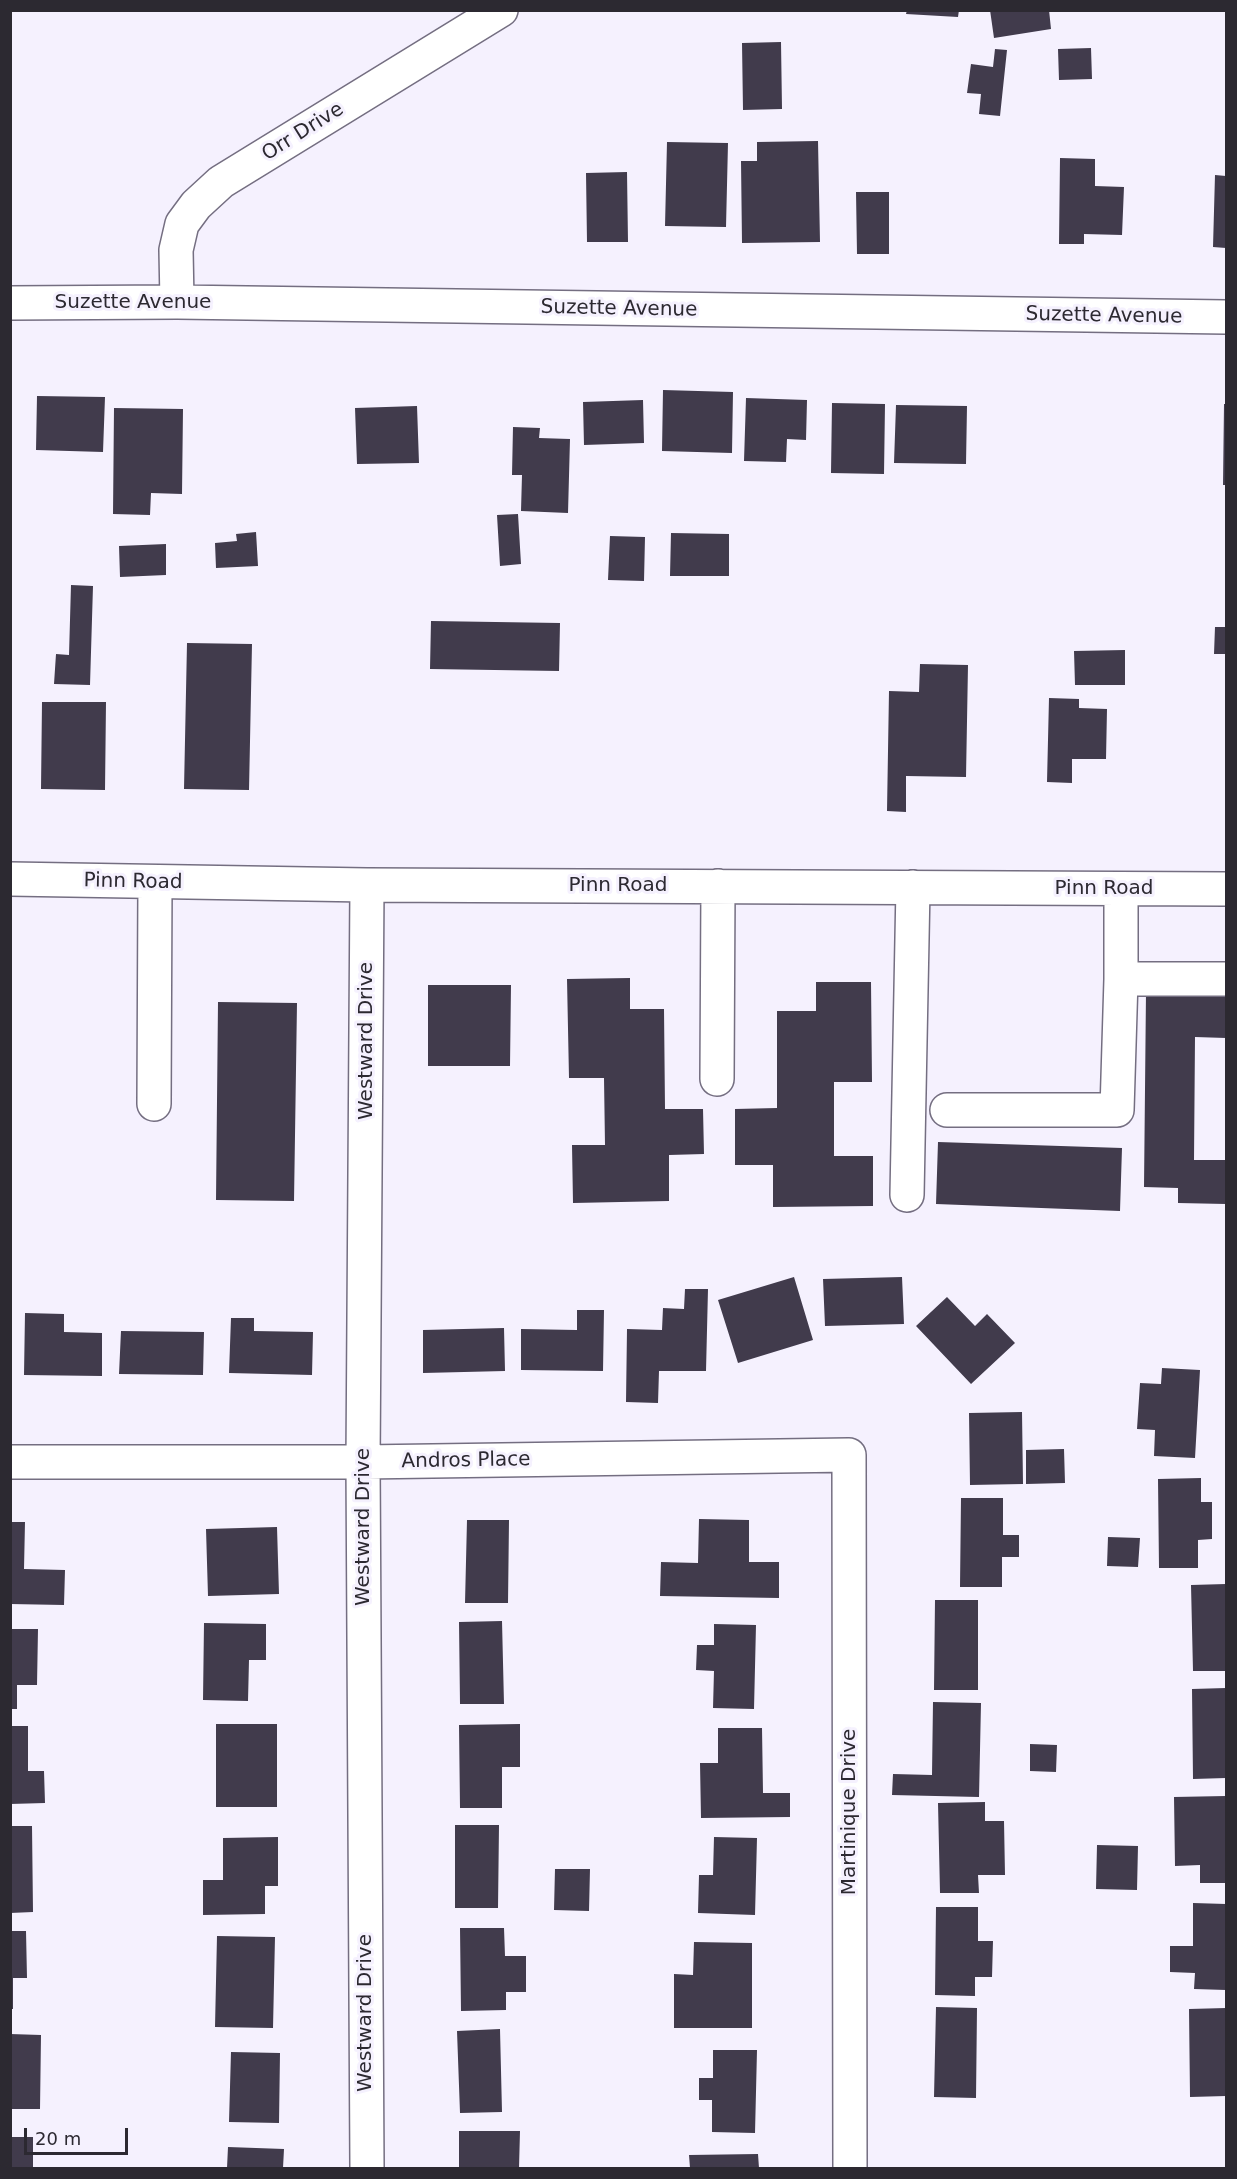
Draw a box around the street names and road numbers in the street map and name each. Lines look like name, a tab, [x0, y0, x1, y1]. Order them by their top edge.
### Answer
street label: Orr Drive	[258, 98, 348, 166]
street label: Suzette Avenue	[55, 291, 211, 315]
street label: Suzette Avenue	[540, 296, 698, 322]
street label: Suzette Avenue	[1025, 303, 1183, 329]
street label: Pinn Road	[83, 869, 183, 895]
street label: Pinn Road	[568, 874, 668, 898]
street label: Pinn Road	[1054, 877, 1154, 901]
street label: Westward Drive	[355, 962, 379, 1120]
street label: Westward Drive	[352, 1448, 376, 1606]
street label: Andros Place	[401, 1448, 531, 1474]
street label: Martinique Drive	[838, 1729, 862, 1895]
street label: Westward Drive	[354, 1934, 378, 2092]

